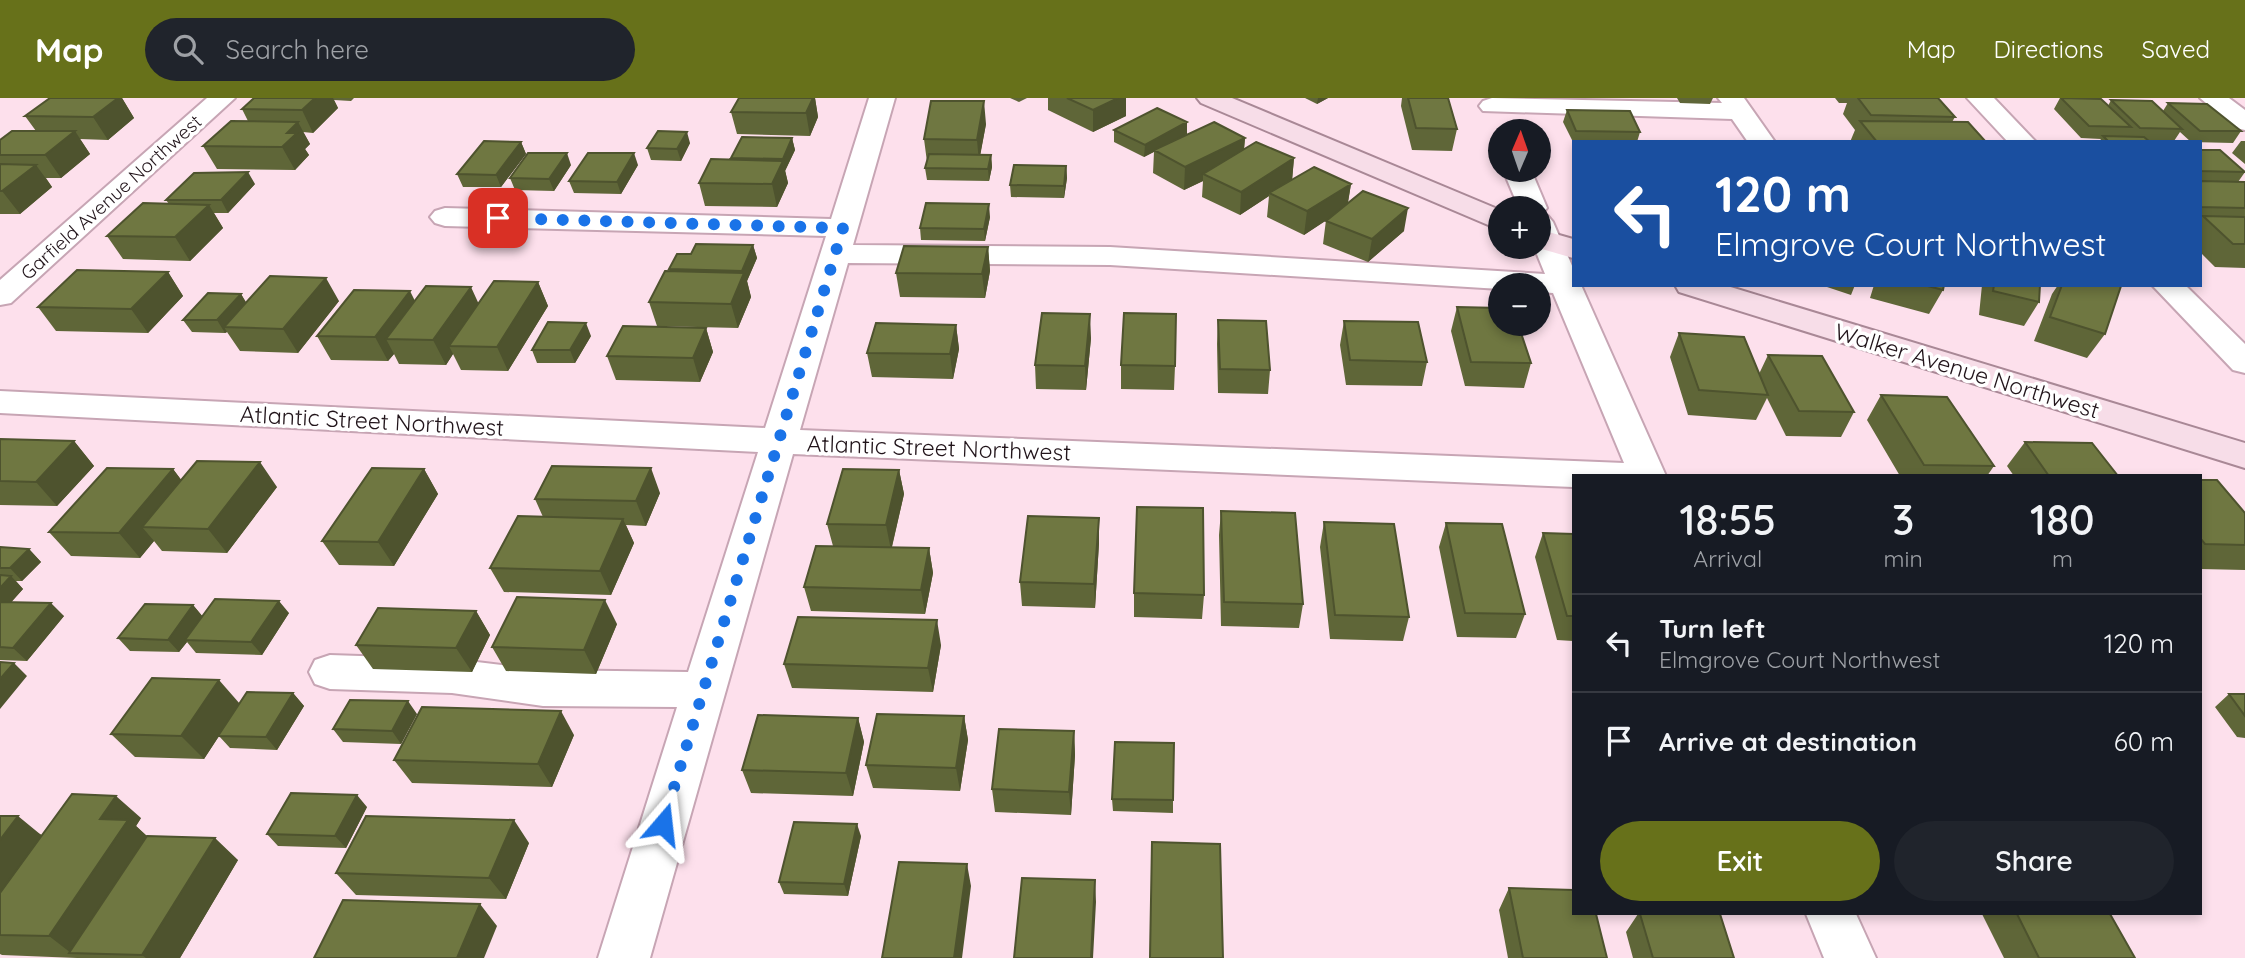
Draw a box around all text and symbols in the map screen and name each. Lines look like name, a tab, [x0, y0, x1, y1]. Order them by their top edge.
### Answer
search box	[145, 18, 635, 81]
text: Map	[35, 29, 103, 70]
icon: search	[169, 30, 207, 68]
text: Search here	[225, 33, 369, 66]
text: Map	[1907, 34, 1956, 64]
text: Directions	[1994, 34, 2104, 64]
text: Saved	[2142, 34, 2210, 64]
street label: Garfield Avenue Northwest	[16, 109, 206, 285]
north arrow	[1488, 119, 1550, 182]
map controls	[1488, 119, 1551, 336]
text: 120 m	[1715, 163, 1851, 224]
icon: left	[1600, 168, 1691, 259]
pin	[468, 188, 528, 248]
button: +	[1488, 196, 1551, 259]
icon: arrive	[479, 199, 517, 237]
text: Elmgrove Court Northwest	[1715, 224, 2106, 264]
button: −	[1488, 273, 1551, 336]
street label: Walker Avenue Northwest	[1831, 316, 2103, 425]
street label: Atlantic Street Northwest	[239, 399, 505, 442]
street label: Atlantic Street Northwest	[806, 428, 1072, 467]
text: 18:55	[1679, 493, 1776, 546]
text: 3	[1892, 493, 1914, 546]
text: 180	[2030, 493, 2095, 546]
text: Arrival	[1693, 544, 1762, 573]
text: min	[1884, 544, 1923, 573]
text: m	[2052, 544, 2073, 573]
text: Turn left	[1659, 612, 1766, 645]
icon: left	[1600, 624, 1638, 662]
text: 120 m	[2104, 627, 2174, 660]
text: Elmgrove Court Northwest	[1659, 645, 1940, 674]
icon: arrive	[1600, 722, 1638, 760]
text: Arrive at destination	[1659, 725, 1917, 758]
text: 60 m	[2114, 725, 2174, 758]
position arrow	[626, 787, 700, 861]
button: Exit	[1600, 821, 1880, 901]
button: Share	[1894, 821, 2174, 901]

